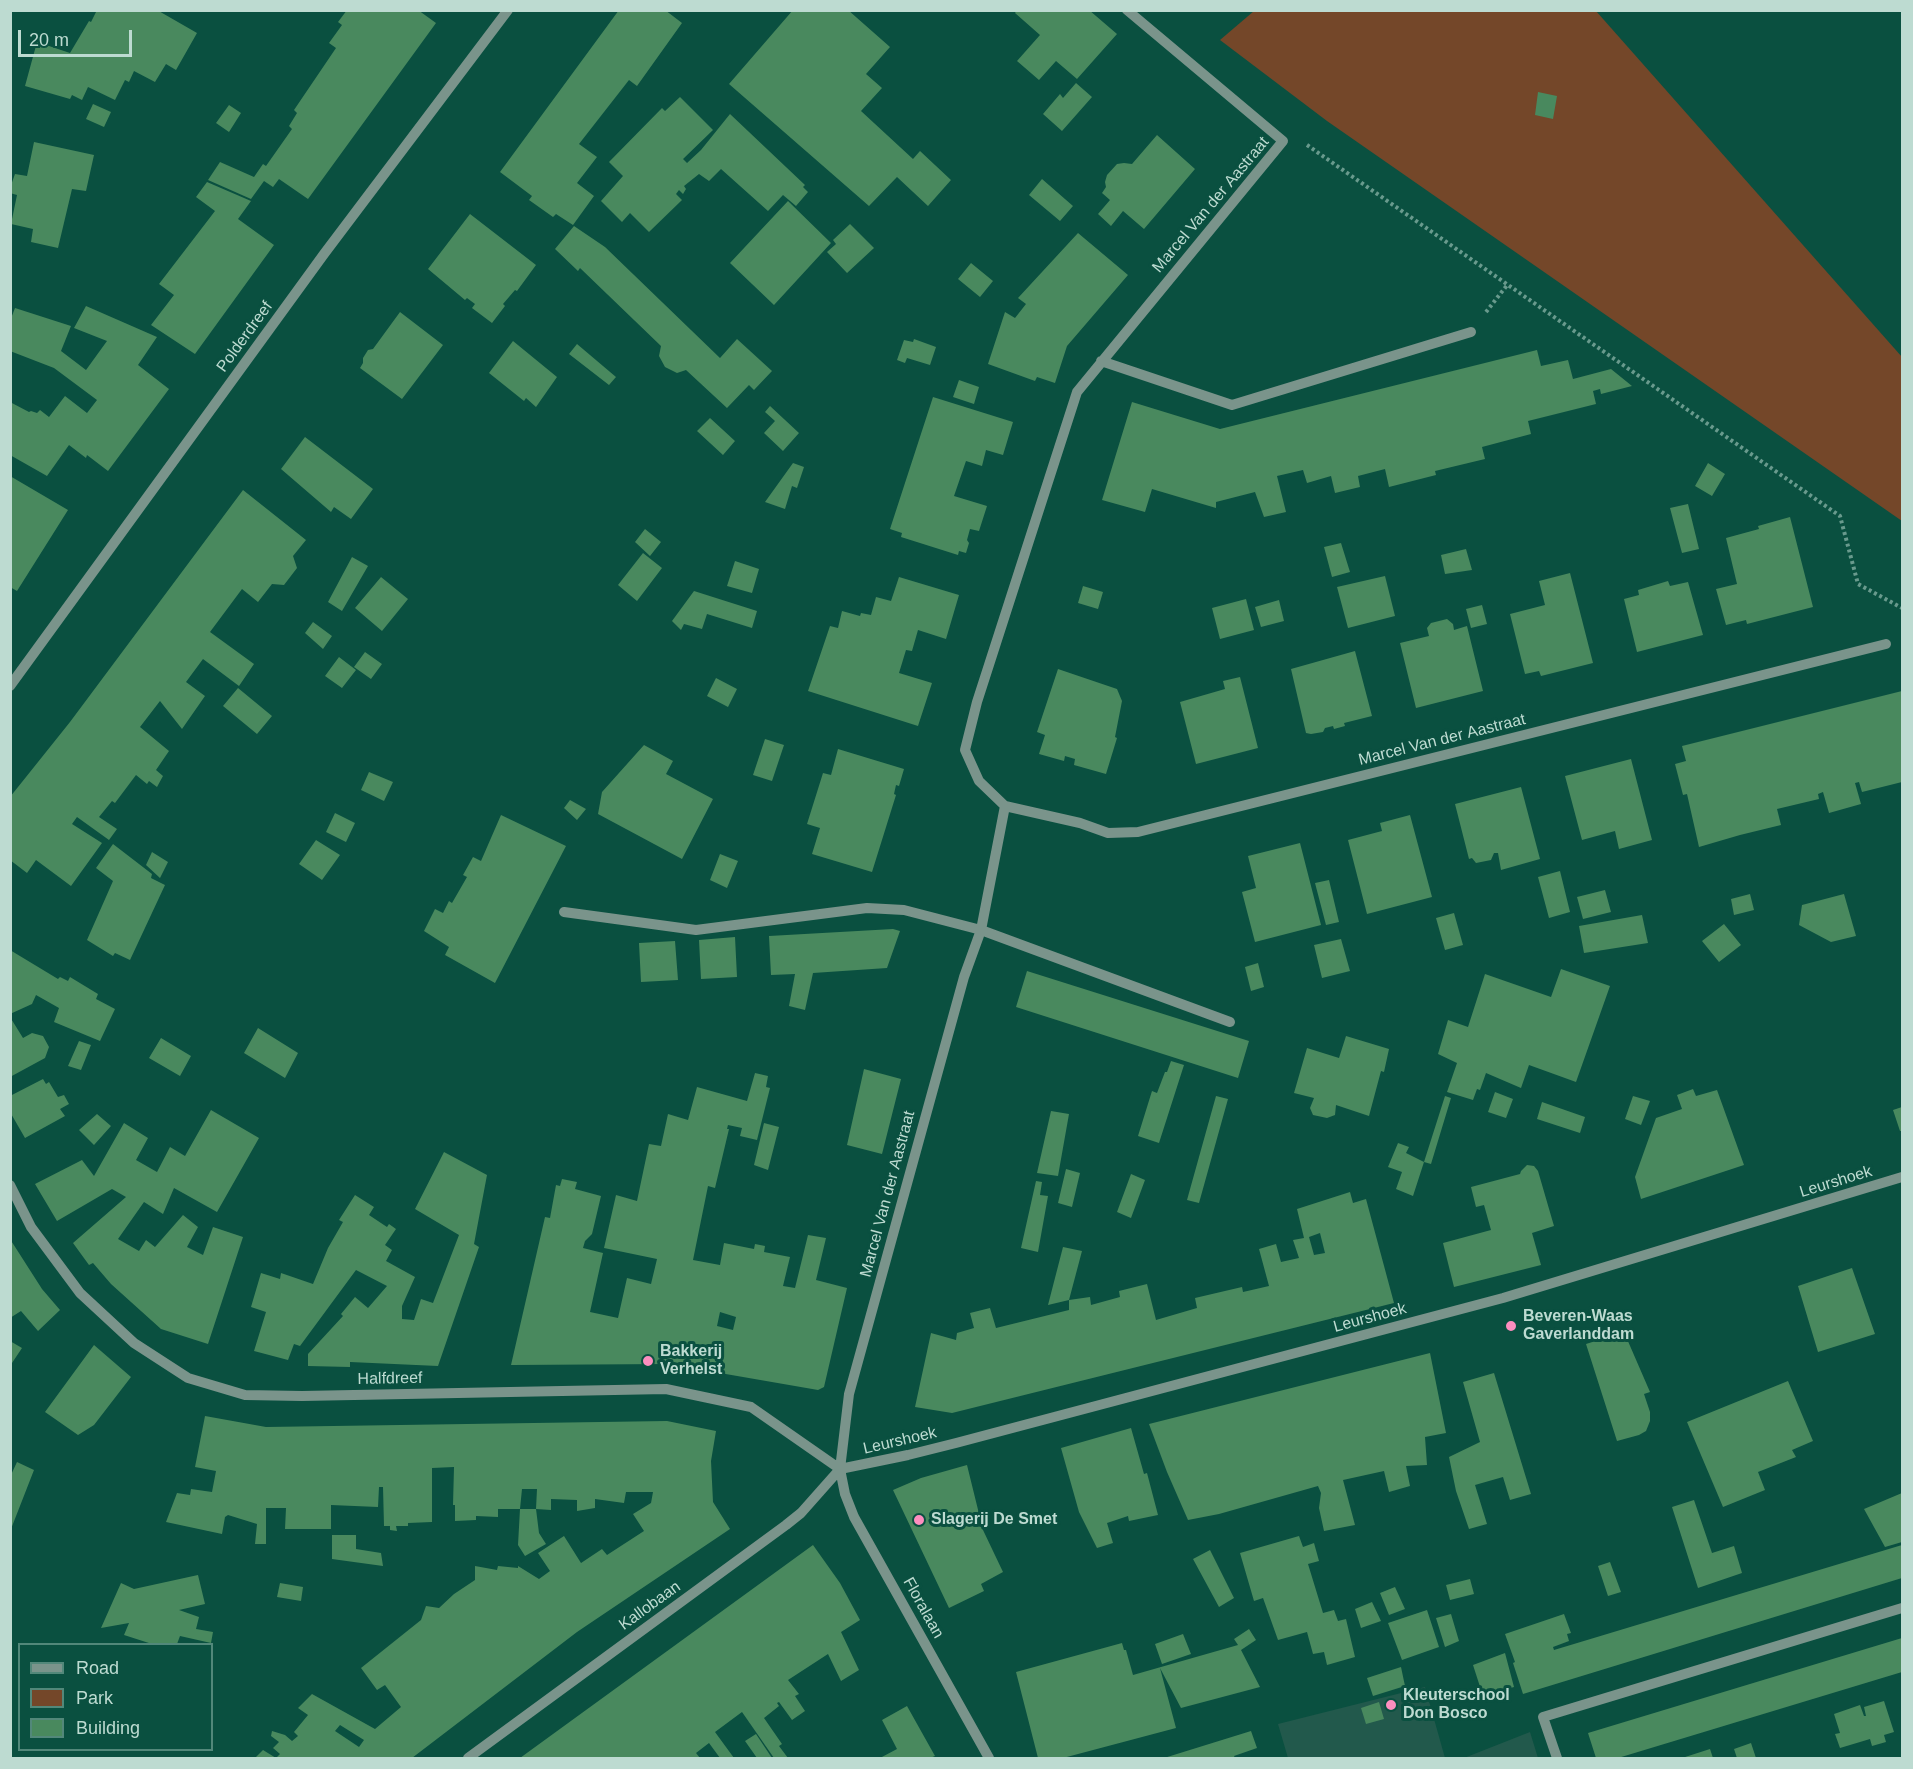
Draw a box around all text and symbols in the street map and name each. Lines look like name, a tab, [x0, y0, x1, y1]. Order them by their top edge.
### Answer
scale bar	[21, 18, 135, 56]
text: 20 m	[29, 30, 69, 50]
street label: Marcel Van der Aastraat	[1149, 133, 1273, 277]
street label: Polderdreef	[213, 298, 277, 376]
street label: Marcel Van der Aastraat	[1357, 710, 1527, 770]
street label: Marcel Van der Aastraat	[857, 1109, 919, 1279]
street label: Leurshoek	[1797, 1162, 1875, 1202]
street label: Leurshoek	[1331, 1299, 1409, 1337]
place label: Beveren-Waas Gaverlanddam	[1523, 1307, 1634, 1345]
marker: Beveren-Waas Gaverlanddam	[1504, 1319, 1518, 1333]
place label: Bakkerij Verhelst	[660, 1342, 722, 1380]
marker: Bakkerij Verhelst	[641, 1354, 655, 1368]
street label: Halfdreef	[357, 1369, 423, 1389]
street label: Leurshoek	[861, 1423, 939, 1459]
place label: Slagerij De Smet	[931, 1510, 1057, 1530]
marker: Slagerij De Smet	[912, 1513, 926, 1527]
street label: Floralaan	[898, 1574, 948, 1642]
street label: Kallobaan	[616, 1577, 684, 1635]
legend	[18, 1643, 213, 1751]
text: Road	[76, 1658, 119, 1678]
place label: Kleuterschool Don Bosco	[1403, 1686, 1510, 1724]
text: Park	[76, 1688, 113, 1708]
marker: Kleuterschool Don Bosco	[1384, 1698, 1398, 1712]
text: Building	[76, 1718, 140, 1738]

